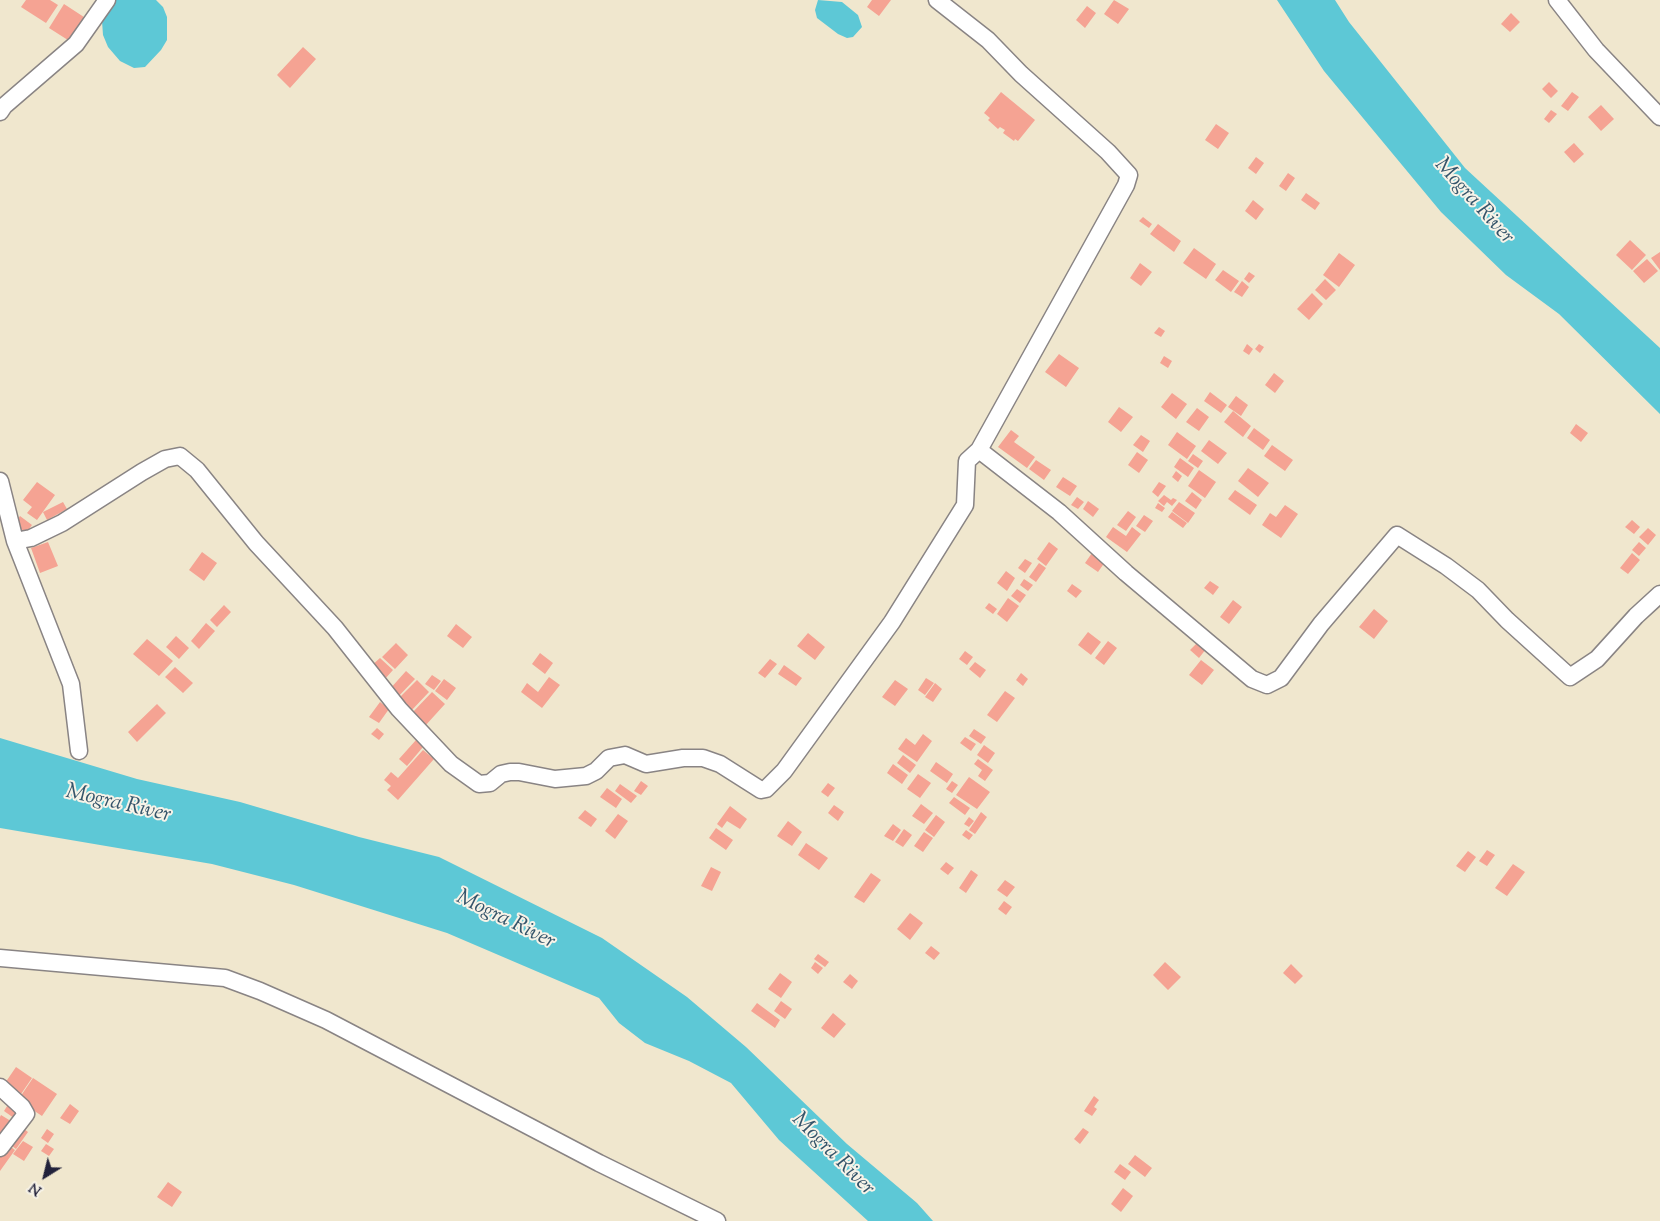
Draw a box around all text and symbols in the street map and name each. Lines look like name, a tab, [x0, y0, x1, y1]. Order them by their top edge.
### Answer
water label: Mogra River	[1427, 153, 1519, 251]
water label: Mogra River	[63, 780, 173, 830]
water label: Mogra River	[451, 886, 559, 956]
water label: Mogra River	[785, 1108, 879, 1202]
north arrow	[20, 1151, 70, 1201]
text: N	[26, 1177, 47, 1200]

